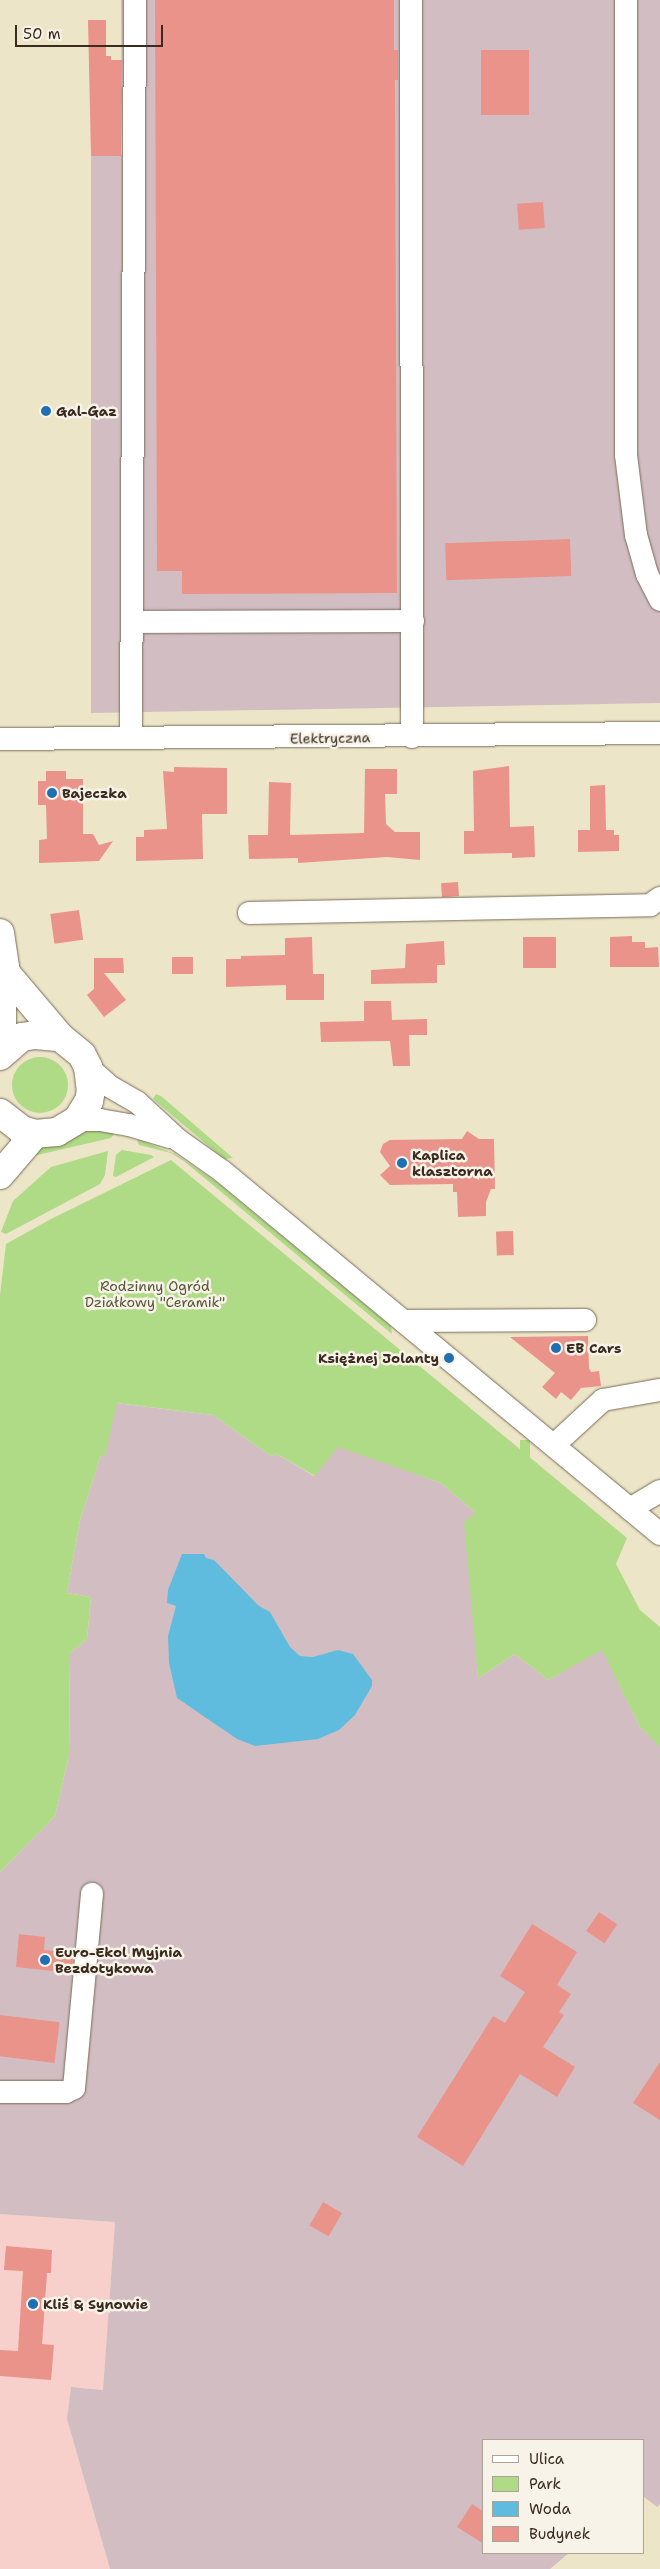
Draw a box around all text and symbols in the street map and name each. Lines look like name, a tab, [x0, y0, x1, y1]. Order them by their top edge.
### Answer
scale bar	[18, 15, 165, 47]
text: 50 m	[23, 24, 61, 44]
place label: Gal-Gaz	[56, 403, 117, 419]
marker: Gal-Gaz	[40, 405, 52, 417]
street label: Elektryczna	[290, 729, 370, 747]
place label: Bajeczka	[62, 785, 127, 801]
marker: Bajeczka	[46, 787, 58, 799]
place label: Kaplica klasztorna	[412, 1147, 493, 1180]
marker: Kaplica klasztorna	[396, 1157, 408, 1169]
park label: Rodzinny Ogród Działkowy "Ceramik"	[85, 1278, 225, 1310]
place label: EB Cars	[566, 1340, 621, 1356]
marker: EB Cars	[550, 1342, 562, 1354]
place label: Księżnej Jolanty	[318, 1350, 439, 1366]
marker: Księżnej Jolanty	[443, 1352, 455, 1364]
place label: Euro-Ekol Myjnia Bezdotykowa	[55, 1944, 182, 1976]
marker: Euro-Ekol Myjnia Bezdotykowa	[39, 1954, 51, 1966]
place label: Kliś & Synowie	[43, 2296, 148, 2312]
marker: Kliś & Synowie	[27, 2298, 39, 2310]
legend	[482, 2439, 645, 2554]
text: Ulica	[529, 2449, 564, 2469]
text: Park	[529, 2474, 561, 2494]
text: Woda	[529, 2499, 571, 2519]
text: Budynek	[529, 2524, 590, 2544]

